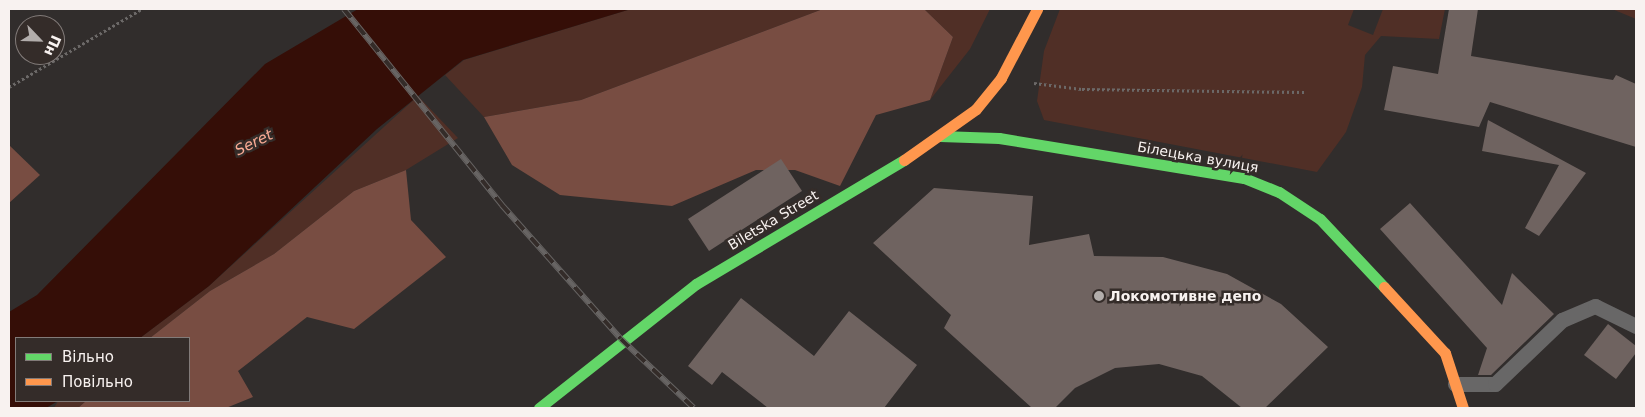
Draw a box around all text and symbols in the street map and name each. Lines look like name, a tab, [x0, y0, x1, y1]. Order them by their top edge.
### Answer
north arrow	[15, 15, 65, 65]
text: Пн	[41, 33, 64, 59]
water label: Seret	[232, 126, 276, 160]
street label: Білецька вулиця	[1136, 138, 1260, 176]
street label: Biletska Street	[725, 186, 821, 254]
place label: Локомотивне депо	[1109, 288, 1261, 304]
marker: Локомотивне депо	[1093, 290, 1105, 302]
legend	[15, 337, 190, 402]
text: Вільно	[62, 348, 114, 366]
text: Повільно	[62, 373, 133, 391]

